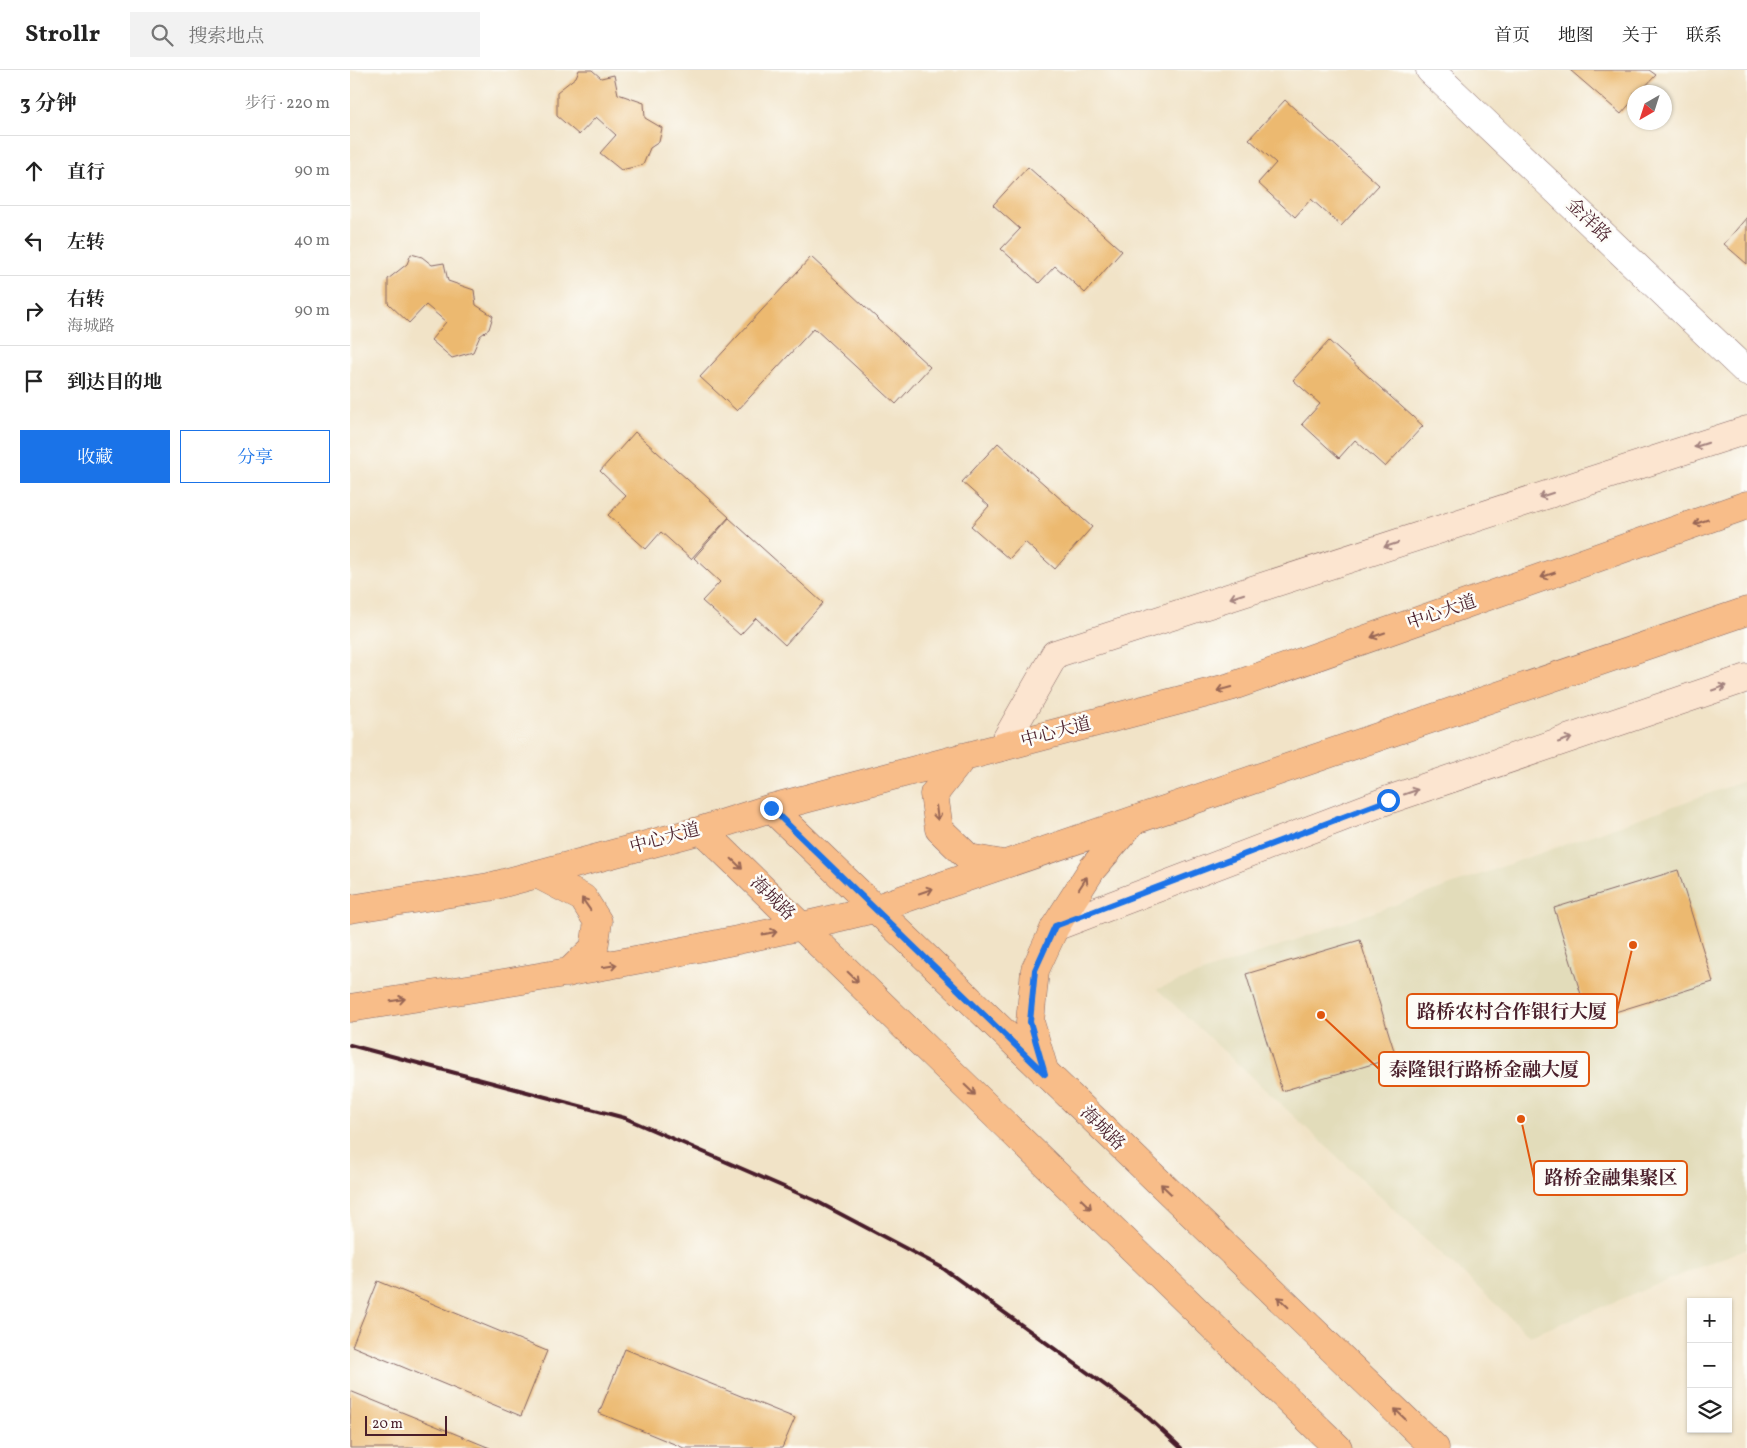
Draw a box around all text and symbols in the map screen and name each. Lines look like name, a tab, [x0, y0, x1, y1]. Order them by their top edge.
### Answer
search box	[130, 12, 480, 57]
text: Strollr	[25, 18, 100, 52]
icon: search	[148, 21, 176, 49]
text: 搜索地点	[188, 24, 264, 50]
text: 首页	[1494, 24, 1530, 49]
text: 地图	[1558, 24, 1594, 49]
text: 关于	[1622, 24, 1658, 49]
text: 联系	[1686, 24, 1722, 49]
north arrow	[1627, 85, 1672, 130]
text: 3 分钟	[20, 90, 77, 119]
text: 步行 · 220 m	[244, 93, 330, 115]
icon: ahead	[20, 157, 48, 185]
text: 直行	[67, 160, 105, 186]
text: 90 m	[294, 160, 330, 182]
street label: 金洋路	[1560, 193, 1616, 249]
icon: left	[20, 227, 48, 255]
text: 左转	[67, 230, 105, 256]
text: 40 m	[294, 230, 330, 252]
text: 右转	[67, 287, 105, 313]
icon: right	[20, 297, 48, 325]
text: 90 m	[294, 300, 330, 322]
text: 海城路	[67, 316, 115, 338]
icon: arrive	[20, 367, 48, 395]
text: 到达目的地	[67, 370, 162, 396]
button: 收藏	[20, 430, 170, 483]
button: 分享	[180, 430, 330, 483]
one-way arrow	[1693, 441, 1709, 450]
one-way arrow	[1538, 491, 1554, 501]
one-way arrow	[1694, 518, 1709, 527]
one-way arrow	[1384, 541, 1400, 551]
one-way arrow	[1540, 571, 1556, 581]
street label: 中心大道	[1404, 589, 1480, 637]
one-way arrow	[1229, 591, 1245, 601]
one-way arrow	[1371, 631, 1386, 640]
one-way arrow	[1711, 683, 1726, 692]
one-way arrow	[1217, 684, 1233, 694]
street label: 中心大道	[1018, 712, 1094, 754]
one-way arrow	[1557, 735, 1572, 744]
one-way arrow	[1403, 787, 1418, 796]
route start	[1377, 789, 1400, 812]
route end	[760, 797, 783, 820]
one-way arrow	[932, 805, 942, 821]
street label: 中心大道	[627, 818, 703, 860]
one-way arrow	[731, 858, 743, 870]
street label: 海城路	[744, 871, 800, 927]
one-way arrow	[1078, 876, 1088, 890]
one-way arrow	[918, 886, 934, 895]
one-way arrow	[581, 897, 591, 911]
one-way arrow	[761, 928, 777, 938]
one-way arrow	[602, 961, 618, 970]
one-way arrow	[847, 971, 859, 983]
callout: 路桥农村合作银行大厦	[1407, 994, 1617, 1028]
one-way arrow	[390, 995, 406, 1005]
text: 路桥农村合作银行大厦	[1417, 1000, 1607, 1026]
callout: 泰隆银行路桥金融大厦	[1379, 1052, 1589, 1086]
text: 泰隆银行路桥金融大厦	[1389, 1058, 1579, 1084]
one-way arrow	[963, 1084, 975, 1096]
street label: 海城路	[1074, 1101, 1130, 1157]
callout: 路桥金融集聚区	[1534, 1161, 1687, 1195]
text: 路桥金融集聚区	[1544, 1166, 1678, 1192]
one-way arrow	[1159, 1183, 1172, 1195]
one-way arrow	[1080, 1197, 1092, 1209]
one-way arrow	[1276, 1296, 1289, 1308]
map controls	[1687, 1298, 1732, 1433]
button: +	[1687, 1298, 1732, 1343]
button: −	[1687, 1343, 1732, 1388]
button: layers	[1687, 1388, 1732, 1433]
one-way arrow	[1394, 1408, 1406, 1420]
scale bar	[365, 1413, 448, 1436]
text: 20 m	[372, 1415, 403, 1434]

